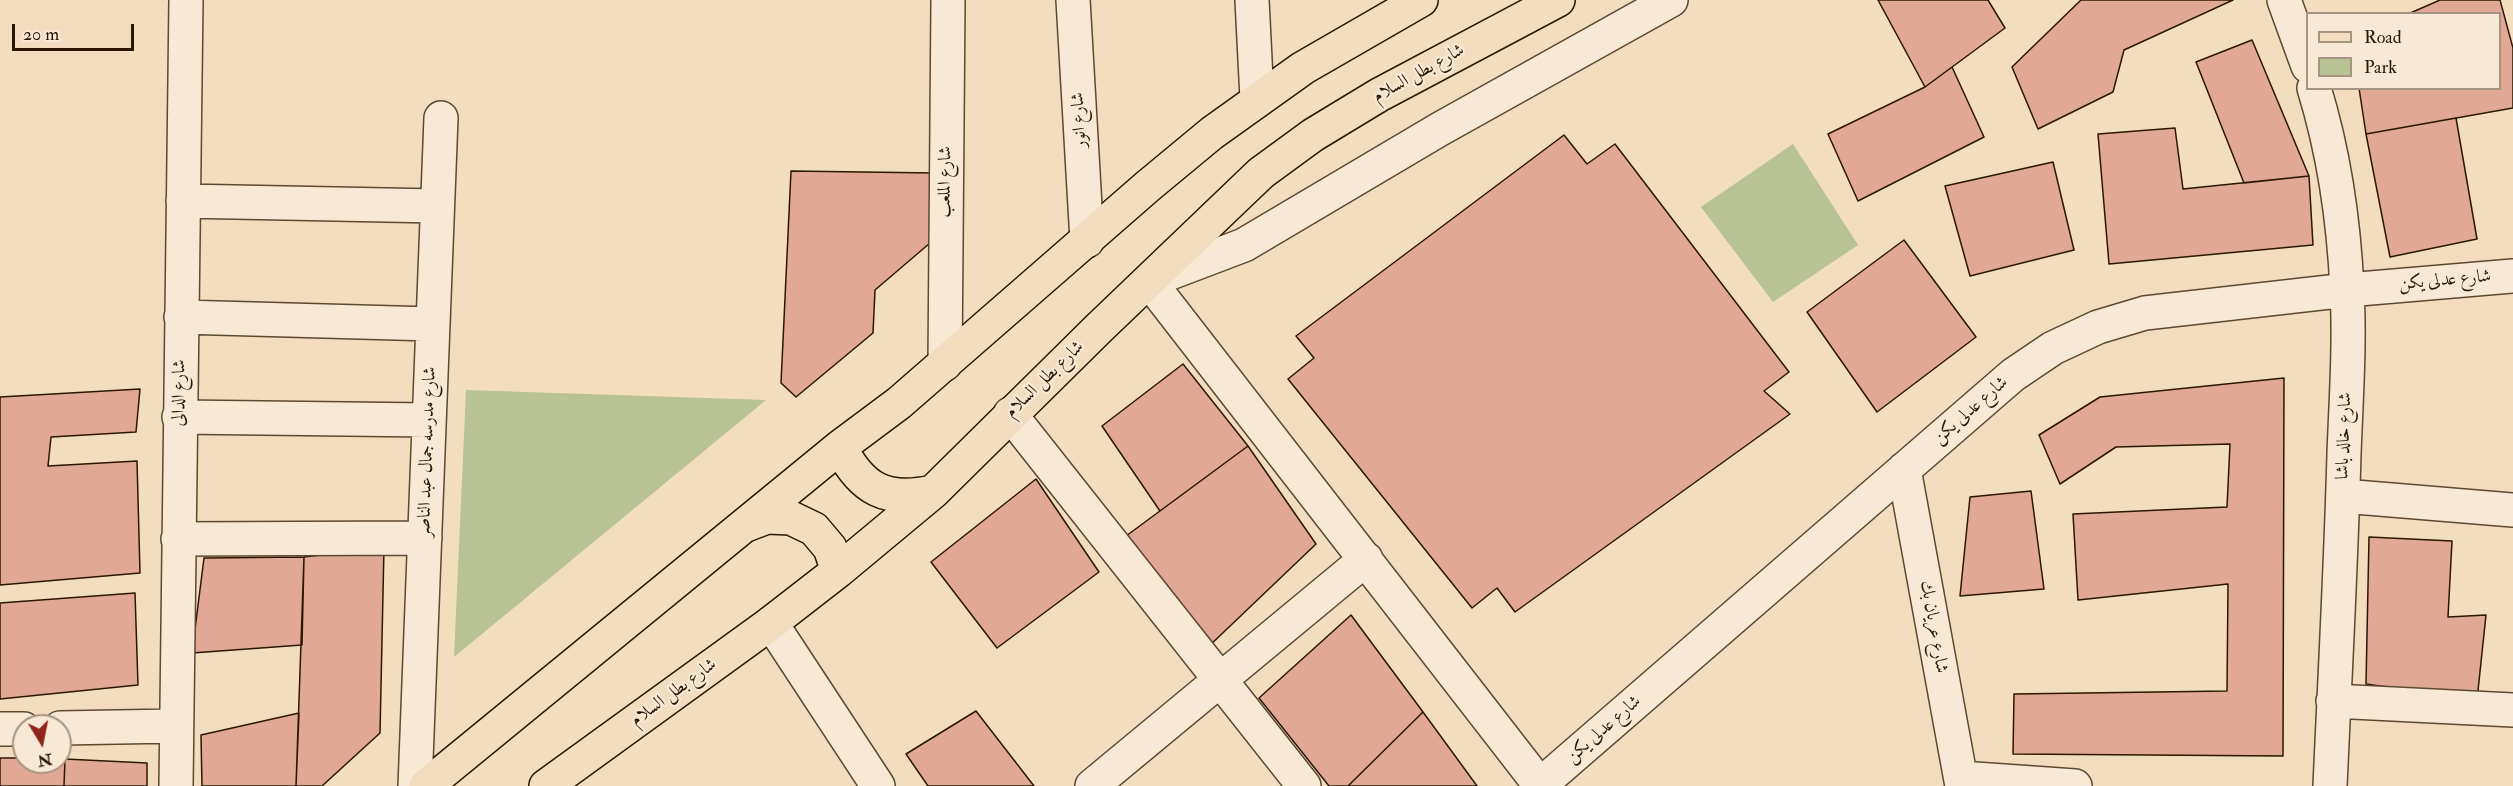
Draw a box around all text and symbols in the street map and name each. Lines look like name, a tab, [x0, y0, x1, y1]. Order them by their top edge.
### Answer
scale bar	[15, 12, 136, 50]
legend	[2306, 12, 2501, 90]
text: 20 m	[23, 23, 59, 46]
text: Road	[2364, 26, 2402, 49]
street label: شارع بطل السلام	[1369, 40, 1469, 108]
text: Park	[2364, 56, 2397, 79]
street label: شارع انور	[1068, 92, 1092, 148]
street label: شارع الملعب	[935, 146, 957, 218]
street label: شارع عدلى يكن	[2398, 266, 2492, 296]
street label: شارع بطل السلام	[1001, 337, 1089, 423]
street label: شارع الدالى	[169, 359, 191, 427]
street label: شارع مدرسه جمال عبد الناصر	[414, 366, 442, 538]
street label: شارع عدلى يكن	[1929, 373, 2013, 449]
street label: شارع خالد باشا	[2333, 392, 2357, 480]
street label: شارع عريان بك	[1914, 579, 1952, 675]
street label: شارع بطل السلام	[627, 654, 721, 732]
street label: شارع عدلى يكن	[1562, 692, 1646, 768]
north arrow	[12, 714, 72, 774]
text: N	[36, 749, 54, 771]

